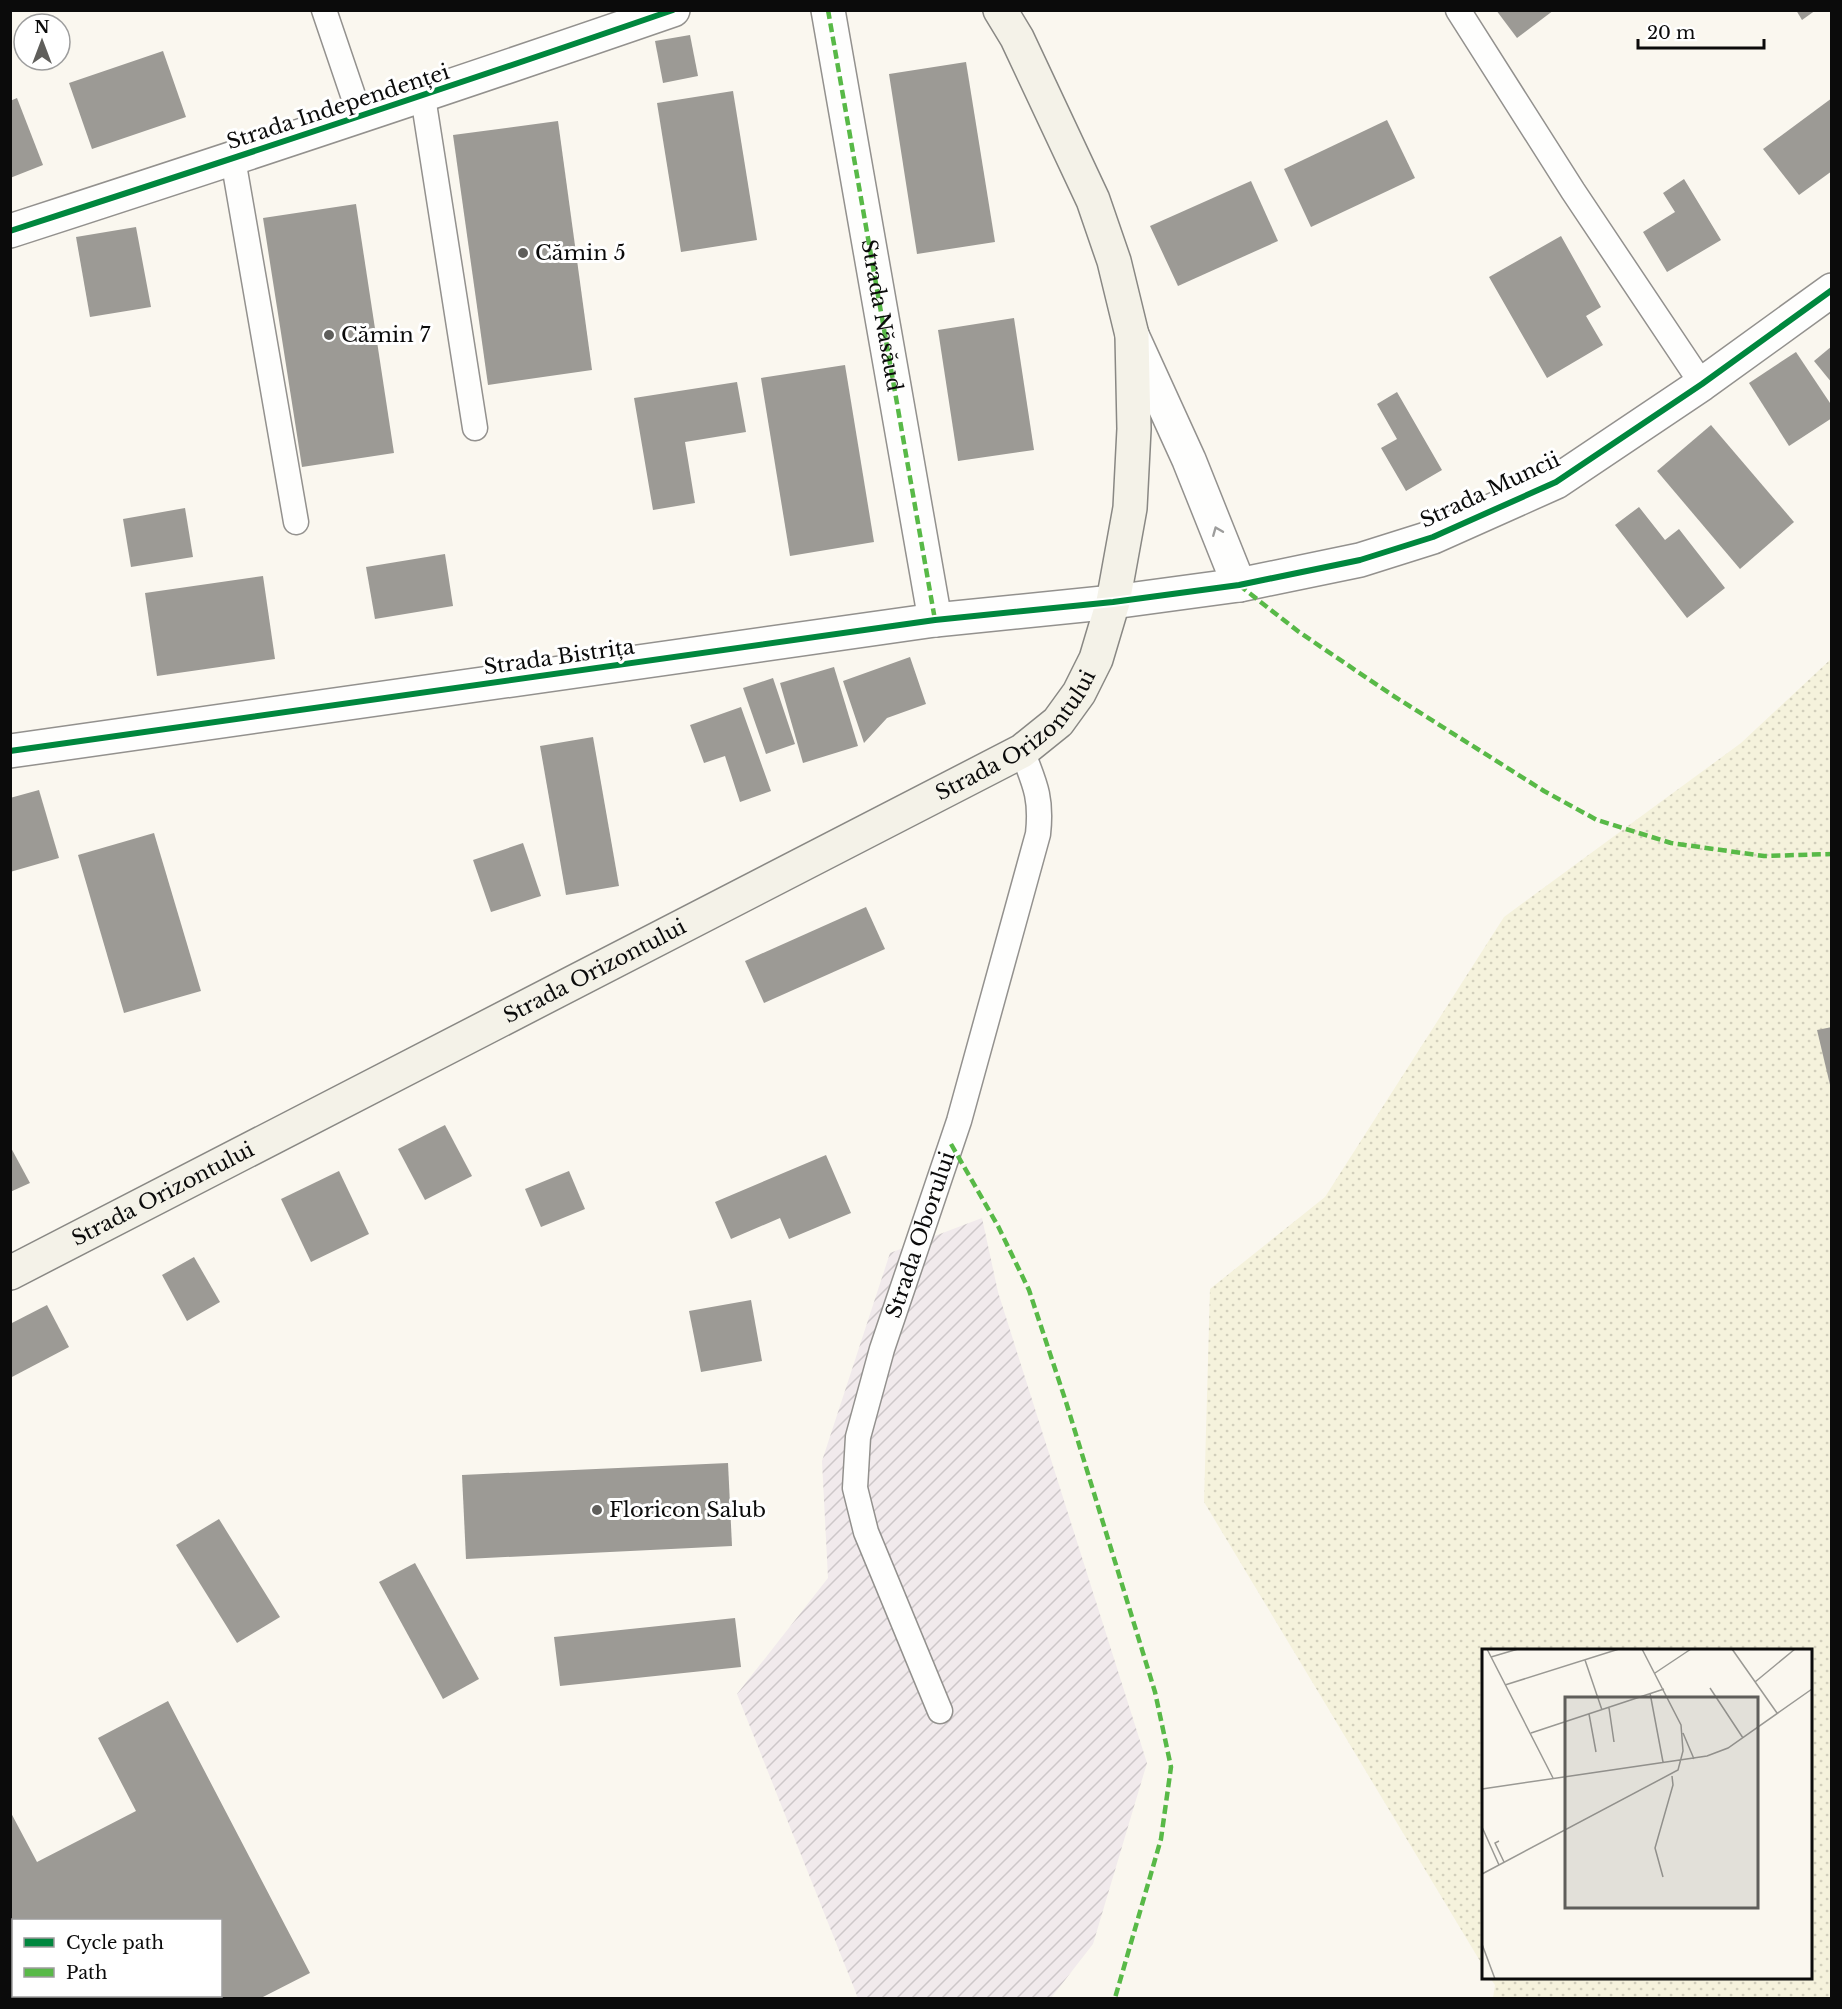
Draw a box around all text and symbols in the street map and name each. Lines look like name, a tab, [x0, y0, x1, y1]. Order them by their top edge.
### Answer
north arrow	[12, 12, 72, 72]
scale bar	[1638, 12, 1764, 50]
text: N	[34, 17, 50, 37]
text: 20 m	[1647, 22, 1695, 44]
street label: Strada Independenței	[223, 59, 453, 155]
street label: Strada Năsăud	[855, 237, 908, 393]
place label: Cămin 5	[535, 240, 626, 266]
marker: Cămin 5	[516, 246, 530, 260]
place label: Cămin 7	[341, 322, 431, 348]
marker: Cămin 7	[322, 328, 336, 342]
street label: Strada Muncii	[1416, 446, 1564, 534]
one-way arrow	[1212, 526, 1224, 537]
street label: Strada Bistrița	[482, 633, 636, 680]
street label: Strada Orizontului	[931, 666, 1101, 806]
street label: Strada Orizontului	[499, 914, 690, 1029]
street label: Strada Orizontului	[67, 1136, 259, 1252]
street label: Strada Oborului	[880, 1148, 961, 1321]
place label: Floricon Salub	[609, 1497, 766, 1523]
marker: Floricon Salub	[590, 1503, 604, 1517]
inset map	[1482, 1649, 1812, 1979]
legend	[12, 1919, 222, 1997]
text: Cycle path	[66, 1932, 164, 1954]
text: Path	[66, 1962, 107, 1984]

